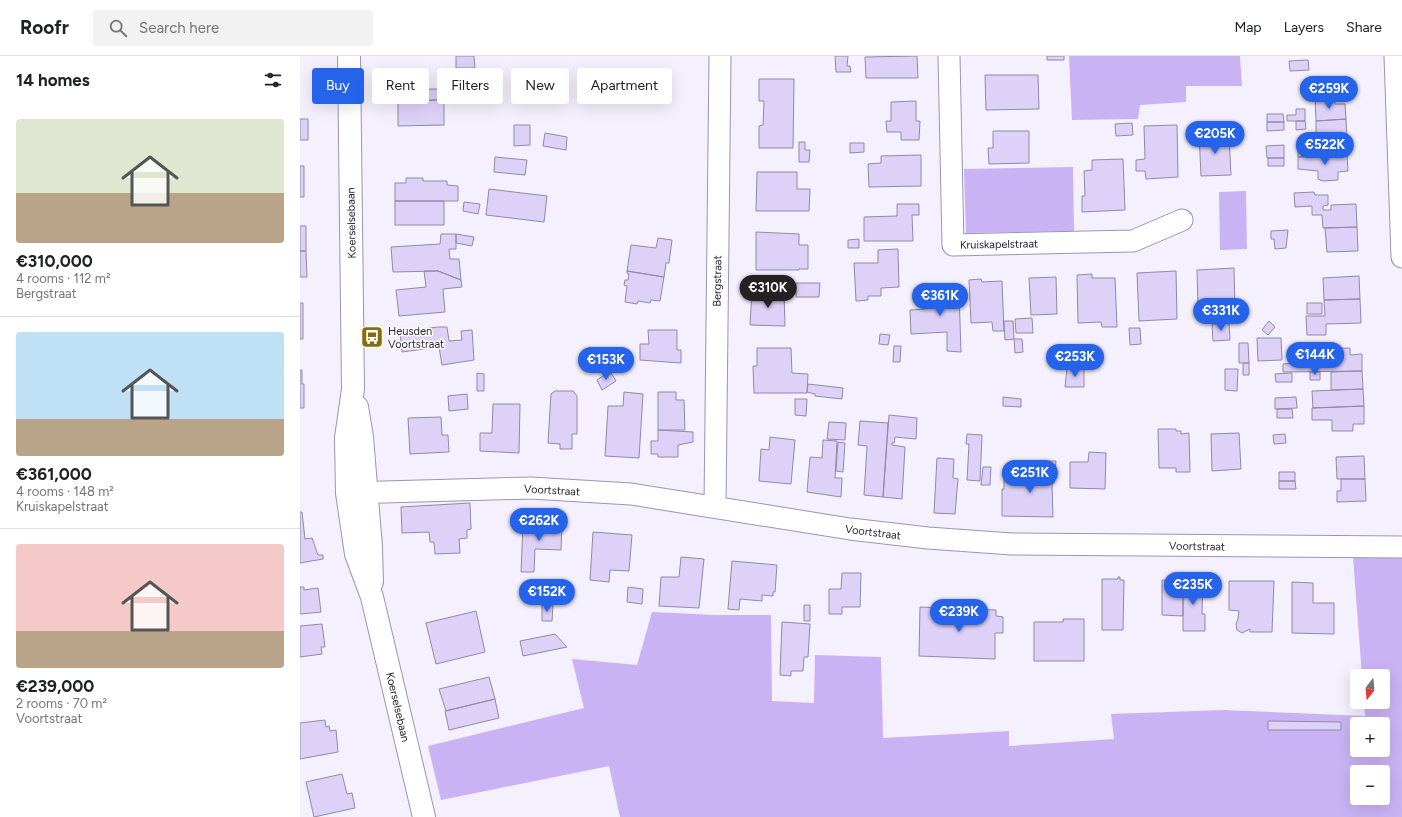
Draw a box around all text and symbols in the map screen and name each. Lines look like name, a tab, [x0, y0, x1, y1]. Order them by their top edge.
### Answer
search box	[93, 10, 373, 46]
text: Roofr	[20, 16, 69, 39]
icon: search	[107, 17, 129, 39]
text: Search here	[139, 19, 219, 37]
text: Map	[1234, 19, 1262, 36]
text: Layers	[1284, 19, 1324, 36]
text: Share	[1346, 19, 1382, 36]
chip: Buy	[312, 68, 364, 104]
chip: Rent	[372, 68, 429, 104]
chip: Filters	[437, 68, 503, 104]
chip: New	[511, 68, 569, 104]
chip: Apartment	[577, 68, 672, 104]
icon: filters	[262, 69, 284, 91]
text: 14 homes	[16, 70, 90, 90]
pin: €259K	[1301, 76, 1357, 110]
text: €259K	[1309, 81, 1349, 96]
pin: €205K	[1187, 121, 1243, 155]
text: €205K	[1194, 126, 1236, 141]
pin: €522K	[1297, 132, 1353, 166]
text: €522K	[1305, 137, 1345, 152]
icon: home	[114, 145, 186, 217]
street label: Koerselsebaan	[344, 187, 359, 259]
street label: Kruiskapelstraat	[960, 237, 1038, 252]
text: €310,000	[16, 251, 93, 271]
street label: Bergstraat	[711, 255, 724, 307]
text: 4 rooms · 112 m²	[16, 271, 111, 286]
pin: €310K	[740, 275, 796, 309]
text: €310K	[749, 280, 787, 295]
pin: €361K	[912, 283, 968, 317]
text: Bergstraat	[16, 286, 77, 301]
text: €361K	[921, 288, 959, 303]
pin: €331K	[1193, 298, 1249, 332]
text: €331K	[1202, 303, 1240, 318]
bus stop icon: Heusden Voortstraat	[359, 324, 385, 350]
place label: Heusden Voortstraat	[388, 325, 444, 351]
pin: €144K	[1287, 342, 1343, 376]
pin: €253K	[1047, 344, 1103, 378]
pin: €153K	[578, 347, 634, 381]
text: €144K	[1295, 347, 1335, 362]
text: €253K	[1055, 349, 1095, 364]
text: €153K	[587, 352, 625, 367]
icon: home	[114, 358, 186, 430]
pin: €251K	[1002, 460, 1058, 494]
text: €361,000	[16, 464, 92, 484]
text: €251K	[1011, 465, 1049, 480]
street label: Voortstraat	[524, 483, 580, 498]
text: 4 rooms · 148 m²	[16, 484, 114, 499]
text: Kruiskapelstraat	[16, 499, 109, 514]
pin: €262K	[511, 508, 567, 542]
text: €262K	[519, 513, 559, 528]
street label: Voortstraat	[844, 523, 902, 542]
street label: Voortstraat	[1169, 540, 1225, 553]
icon: home	[114, 570, 186, 642]
pin: €235K	[1165, 572, 1221, 606]
text: €235K	[1173, 577, 1213, 592]
pin: €152K	[519, 579, 575, 613]
text: €152K	[528, 584, 566, 599]
pin: €239K	[931, 599, 987, 633]
text: €239K	[939, 604, 979, 619]
north arrow	[1350, 669, 1390, 709]
map controls	[1350, 669, 1390, 805]
street label: Koerselsebaan	[383, 671, 412, 743]
text: €239,000	[16, 676, 94, 696]
text: 2 rooms · 70 m²	[16, 696, 107, 711]
text: Voortstraat	[16, 711, 82, 726]
button: +	[1350, 717, 1390, 757]
button: −	[1350, 765, 1390, 805]

